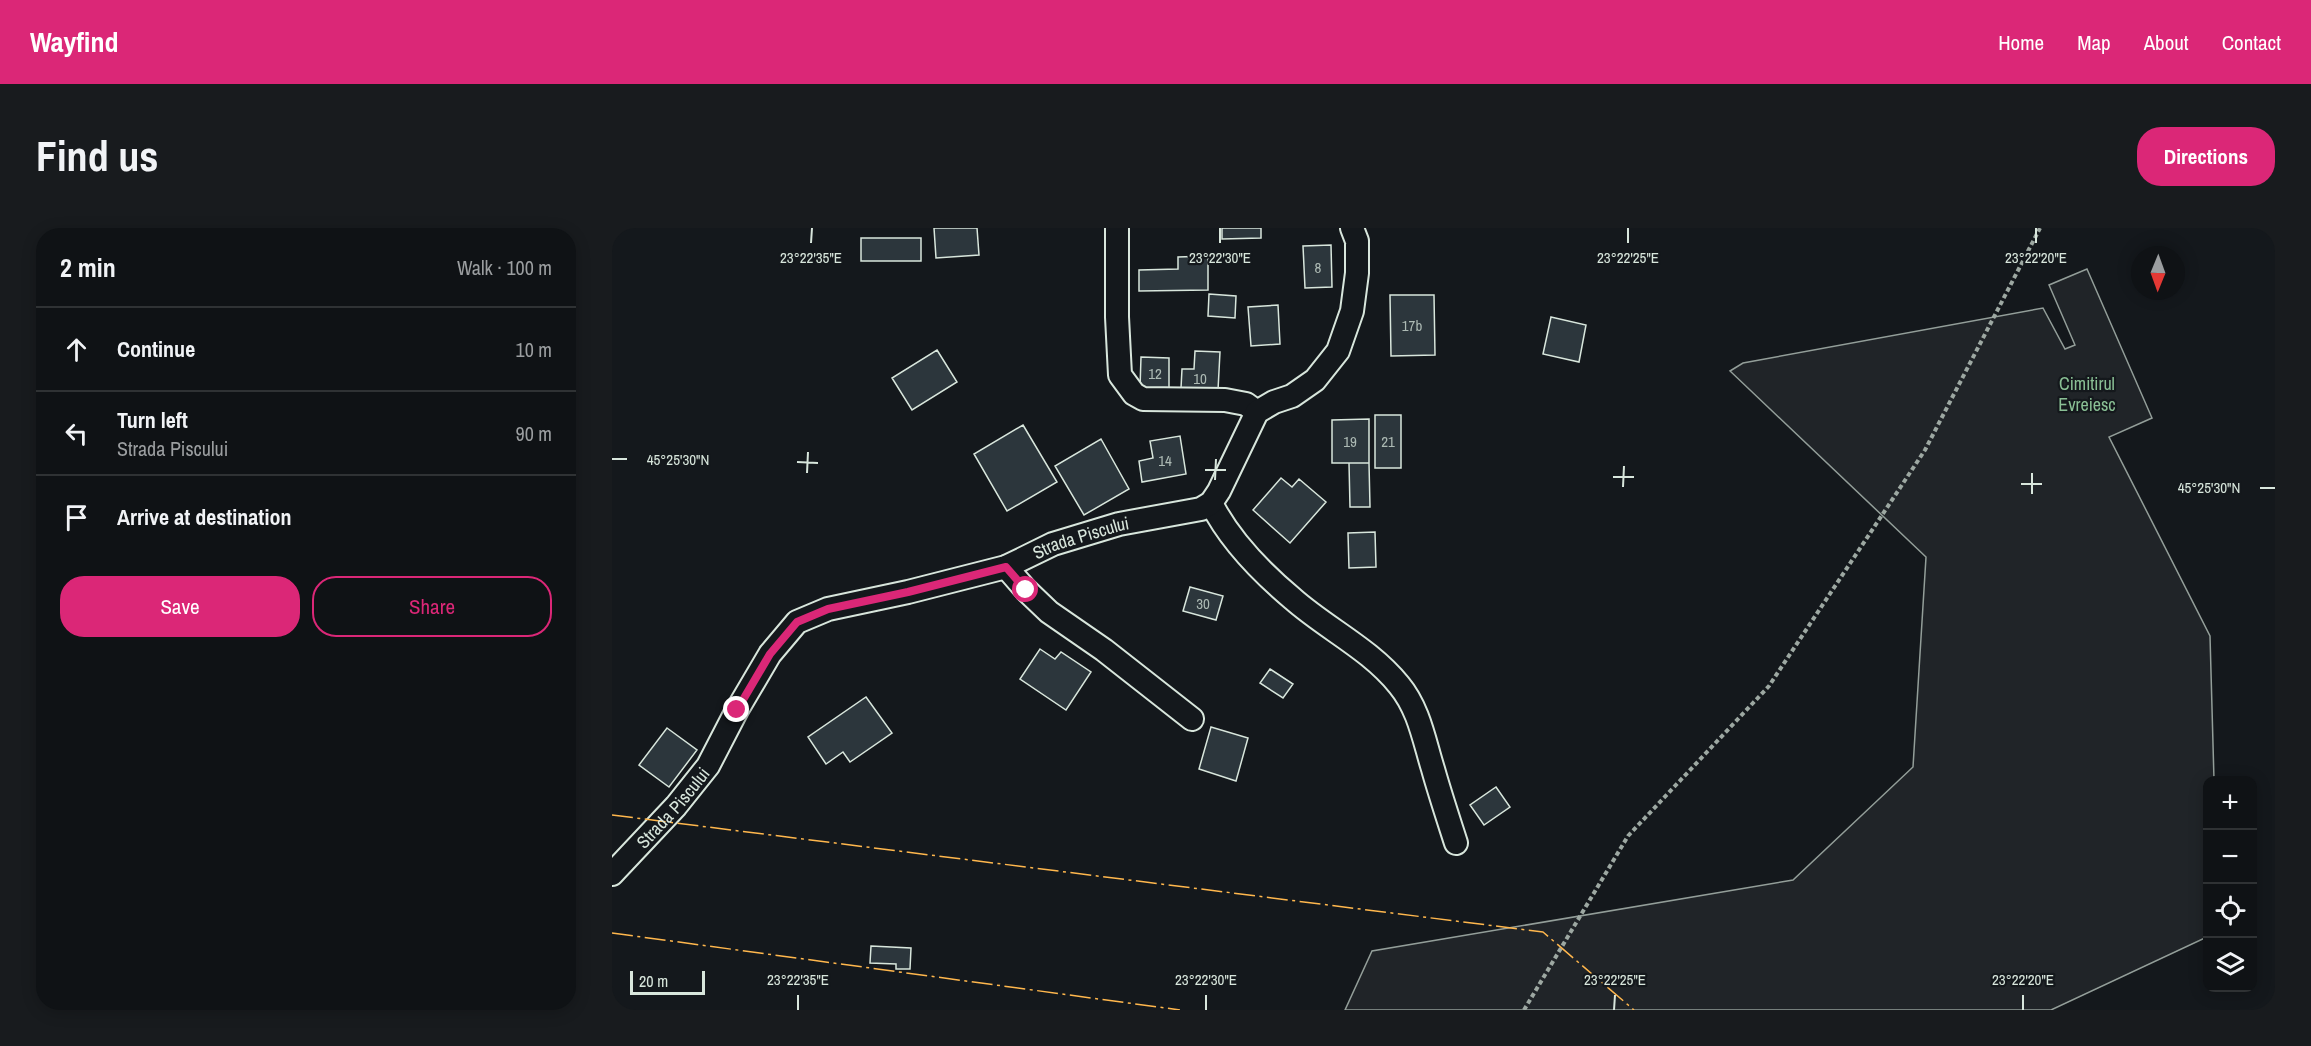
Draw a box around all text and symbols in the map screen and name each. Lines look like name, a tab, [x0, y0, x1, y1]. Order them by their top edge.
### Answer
text: Wayfind	[30, 23, 118, 61]
text: Home	[1998, 28, 2044, 57]
text: Map	[2077, 28, 2111, 57]
text: About	[2144, 28, 2189, 57]
text: Contact	[2222, 28, 2281, 57]
button: Directions	[2137, 127, 2275, 186]
text: Find us	[36, 128, 158, 184]
north arrow	[2131, 246, 2185, 300]
text: 23°22'35"E	[780, 247, 842, 268]
text: 23°22'30"E	[1189, 247, 1251, 268]
text: 23°22'25"E	[1597, 247, 1659, 268]
text: 23°22'20"E	[2005, 247, 2067, 268]
text: 2 min	[60, 250, 116, 285]
text: Walk · 100 m	[457, 254, 552, 281]
house number: 8	[1315, 257, 1322, 278]
house number: 17b	[1402, 315, 1422, 336]
icon: ahead	[60, 333, 93, 366]
text: Continue	[117, 334, 195, 364]
text: 10 m	[516, 336, 552, 363]
house number: 12	[1148, 363, 1162, 384]
house number: 10	[1193, 368, 1207, 389]
park label: Cimitirul Evreiesc	[2058, 371, 2116, 417]
text: Turn left	[117, 405, 188, 435]
icon: left	[60, 417, 93, 450]
text: 90 m	[516, 420, 552, 447]
house number: 19	[1343, 431, 1357, 452]
house number: 21	[1381, 431, 1395, 452]
text: Strada Piscului	[117, 435, 228, 462]
text: 45°25'30"N	[647, 449, 709, 470]
house number: 14	[1158, 450, 1172, 471]
text: 45°25'30"N	[2178, 477, 2240, 498]
icon: arrive	[60, 501, 93, 534]
text: Arrive at destination	[117, 502, 291, 532]
street label: Strada Piscului	[1028, 510, 1131, 565]
button: Save	[60, 576, 300, 637]
button: Share	[312, 576, 552, 637]
route start	[1012, 576, 1038, 602]
house number: 30	[1196, 593, 1210, 614]
route end	[723, 696, 749, 722]
street label: Strada Piscului	[630, 762, 715, 854]
map controls	[2203, 776, 2257, 992]
button: +	[2203, 776, 2257, 830]
button: −	[2203, 830, 2257, 884]
button: locate	[2203, 884, 2257, 938]
button: layers	[2203, 938, 2257, 992]
scale bar	[630, 968, 705, 996]
text: 23°22'35"E	[767, 969, 829, 990]
text: 23°22'30"E	[1175, 969, 1237, 990]
text: 23°22'25"E	[1584, 969, 1646, 990]
text: 23°22'20"E	[1992, 969, 2054, 990]
text: 20 m	[639, 970, 668, 992]

